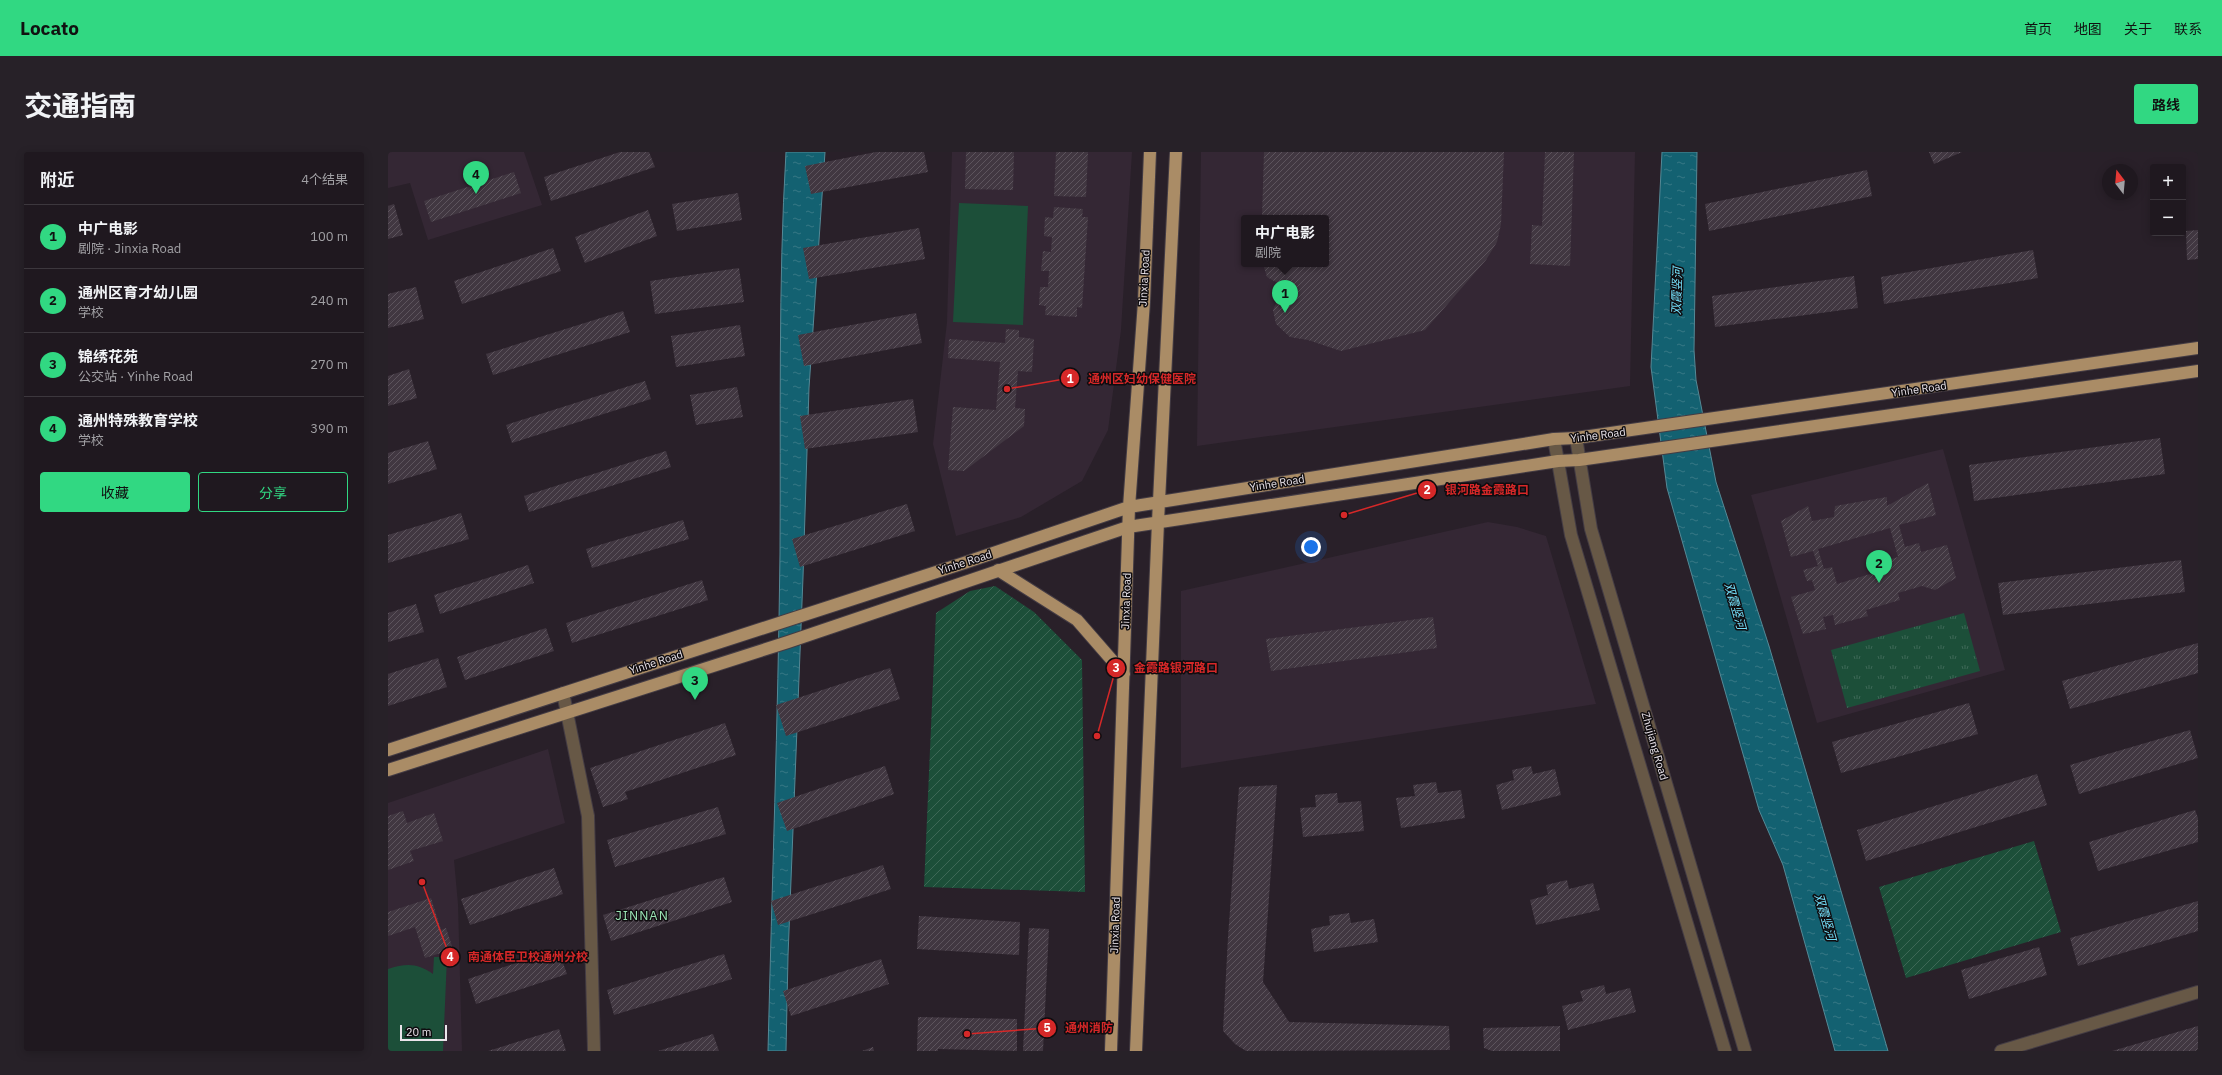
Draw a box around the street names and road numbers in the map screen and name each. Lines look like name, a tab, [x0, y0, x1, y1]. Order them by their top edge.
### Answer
street label: Jinxia Road	[1136, 249, 1152, 307]
street label: Yinhe Road	[1891, 378, 1947, 400]
street label: Yinhe Road	[1570, 425, 1626, 445]
street label: Yinhe Road	[1249, 472, 1305, 494]
street label: Yinhe Road	[936, 547, 994, 577]
street label: Jinxia Road	[1118, 572, 1134, 630]
street label: Yinhe Road	[627, 647, 685, 677]
street label: Zhujiang Road	[1639, 710, 1671, 782]
street label: Jinxia Road	[1107, 896, 1123, 954]

